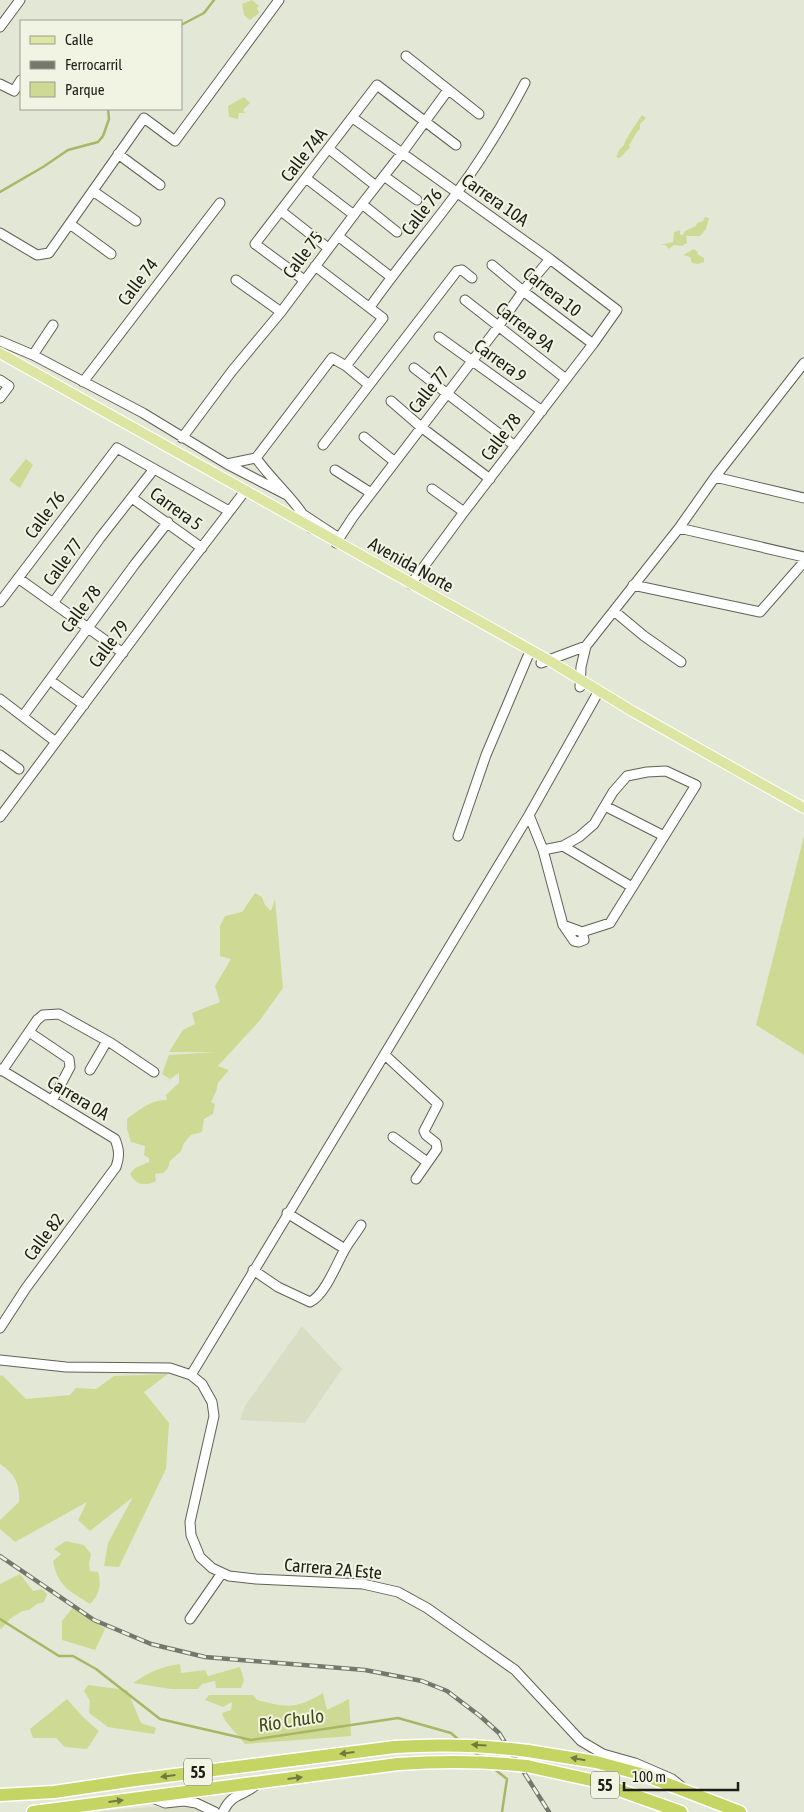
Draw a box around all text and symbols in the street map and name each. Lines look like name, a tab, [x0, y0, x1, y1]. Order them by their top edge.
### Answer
legend	[20, 20, 182, 110]
text: Calle	[65, 31, 94, 48]
text: Ferrocarril	[65, 56, 122, 73]
text: Parque	[65, 81, 105, 98]
street label: Calle 74A	[276, 124, 331, 186]
street label: Carrera 10A	[458, 169, 533, 230]
street label: Calle 76	[397, 184, 446, 239]
street label: Calle 75	[278, 227, 327, 282]
street label: Calle 74	[113, 254, 162, 309]
street label: Carrera 10	[519, 262, 586, 321]
street label: Carrera 9A	[492, 297, 559, 356]
street label: Carrera 9	[470, 335, 531, 387]
street label: Calle 77	[404, 362, 453, 417]
street label: Calle 78	[476, 409, 525, 464]
street label: Carrera 5	[146, 483, 207, 535]
street label: Calle 76	[20, 487, 69, 542]
street label: Avenida Norte	[365, 533, 457, 596]
street label: Calle 77	[38, 534, 87, 589]
street label: Calle 78	[56, 581, 105, 636]
street label: Calle 79	[84, 616, 133, 671]
street label: Carrera 0A	[44, 1071, 113, 1124]
street label: Calle 82	[19, 1209, 68, 1264]
street label: Carrera 2A Este	[283, 1554, 383, 1583]
water label: Río Chulo	[257, 1704, 325, 1736]
one-way arrow	[471, 1741, 487, 1749]
one-way arrow	[339, 1749, 355, 1757]
one-way arrow	[569, 1755, 585, 1763]
road number: 55	[184, 1758, 212, 1785]
scale bar	[624, 1760, 738, 1792]
text: 100 m	[632, 1768, 666, 1785]
one-way arrow	[160, 1772, 176, 1780]
road number: 55	[591, 1772, 619, 1798]
one-way arrow	[287, 1773, 303, 1781]
one-way arrow	[109, 1797, 125, 1805]

